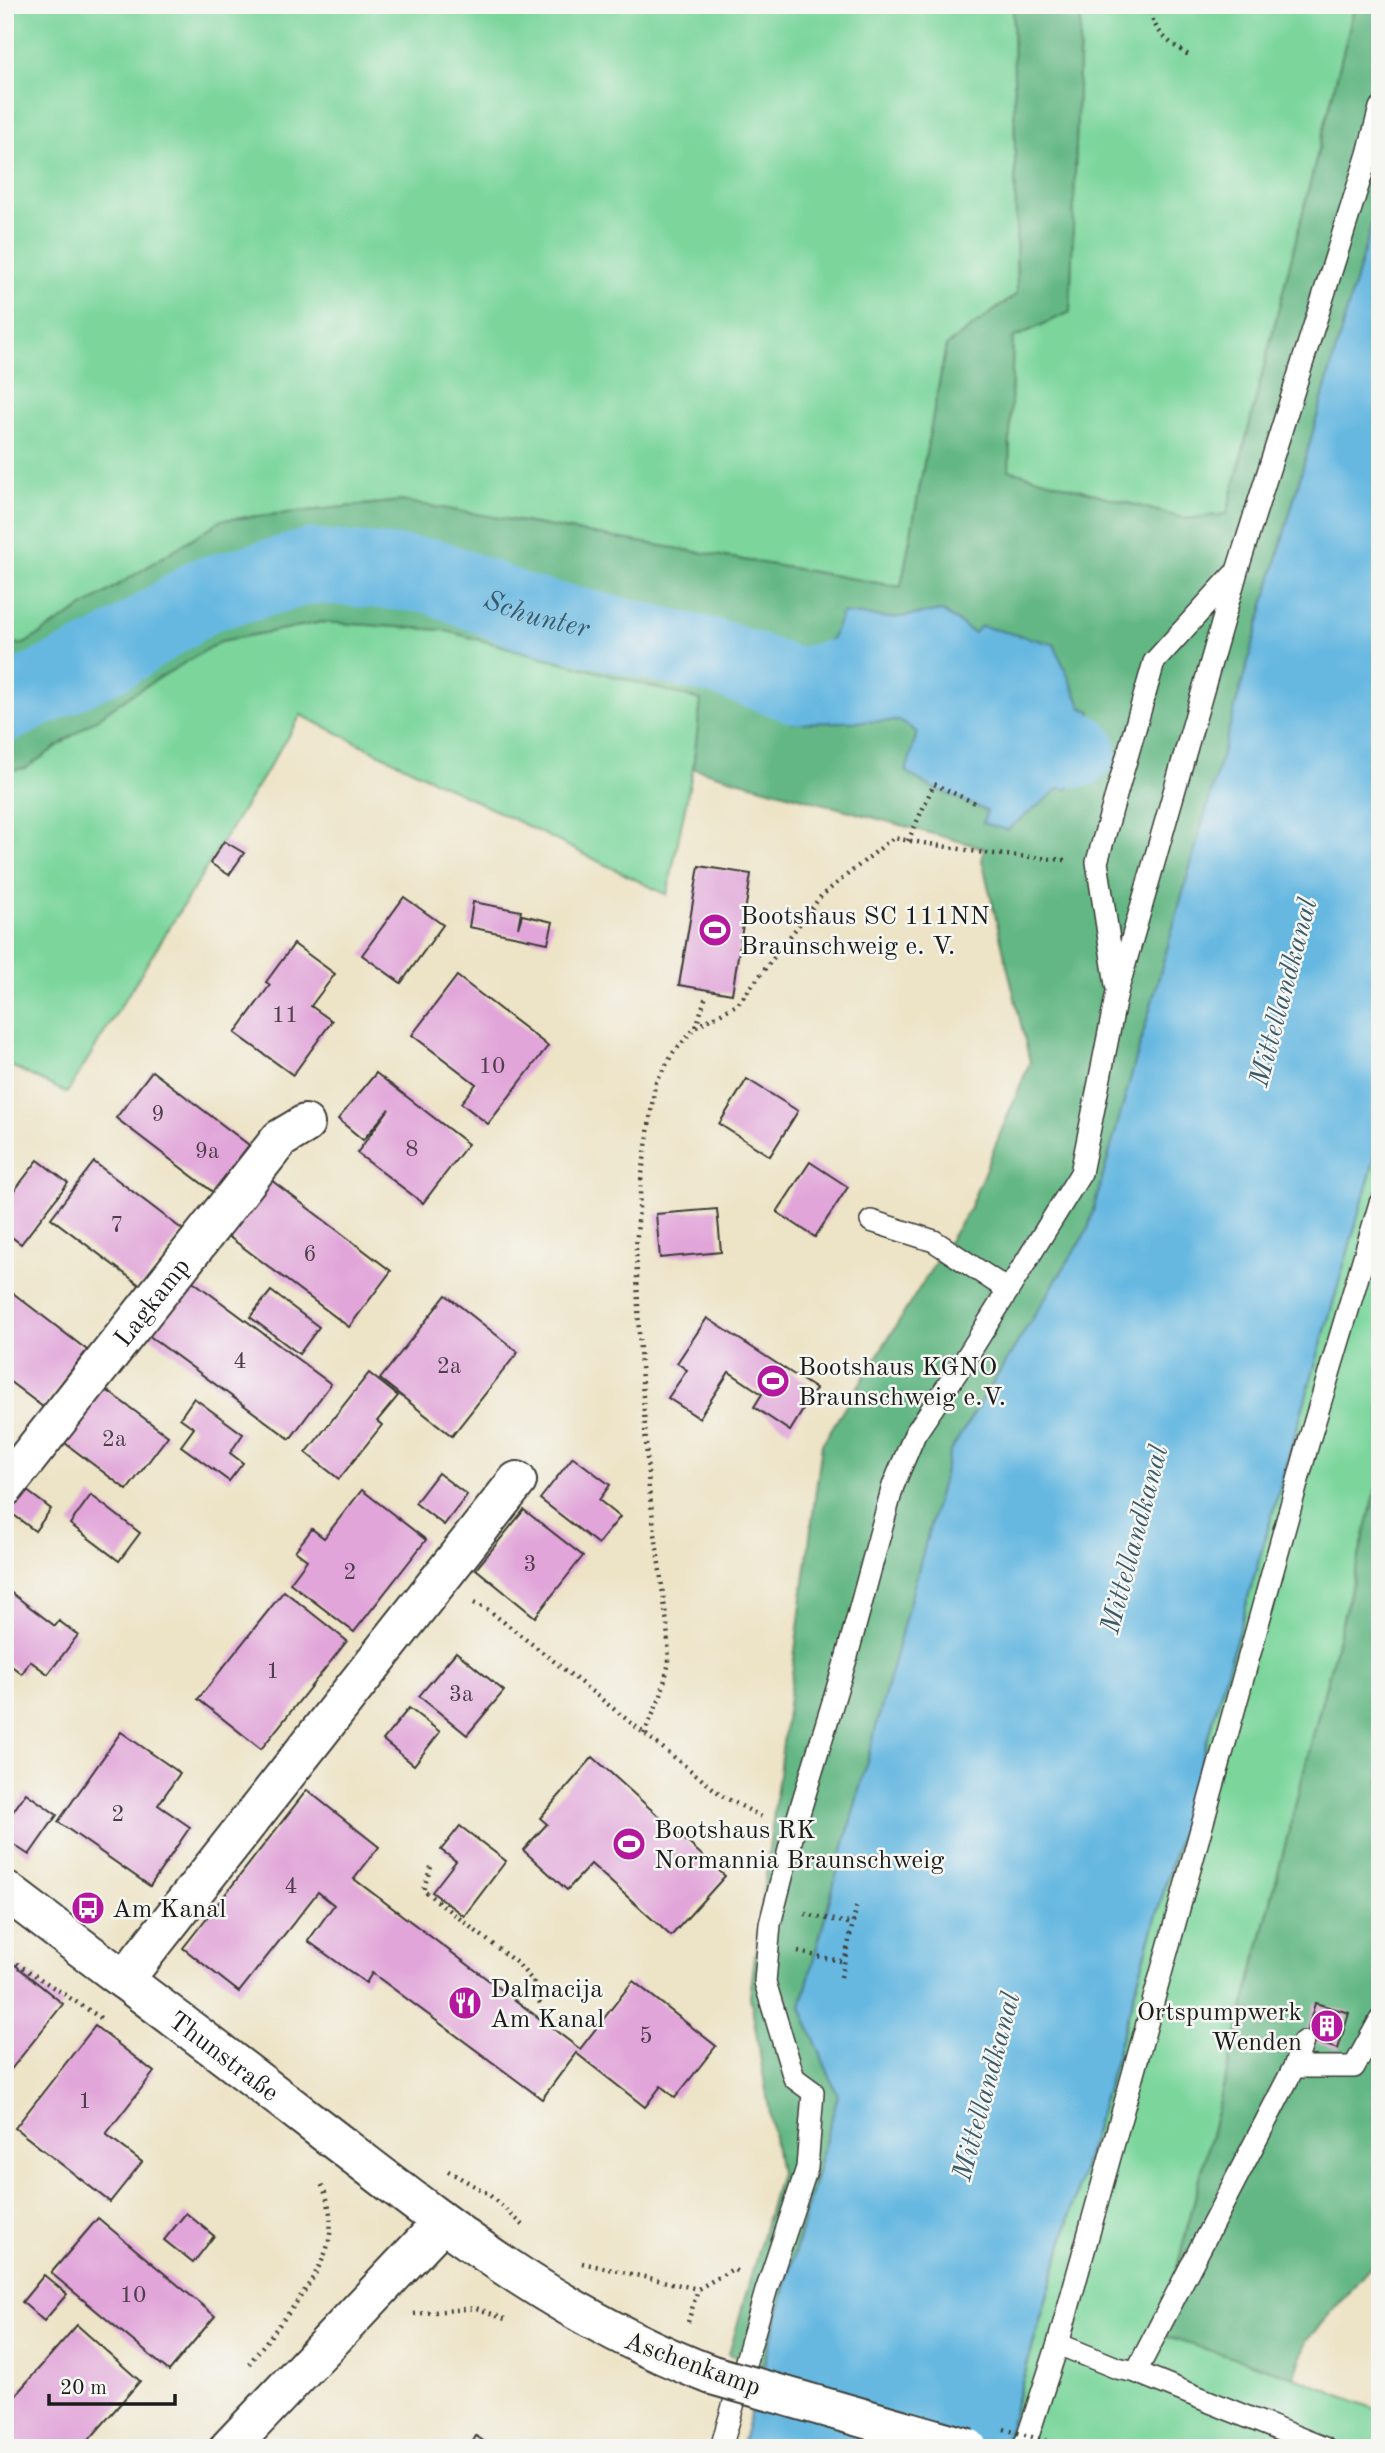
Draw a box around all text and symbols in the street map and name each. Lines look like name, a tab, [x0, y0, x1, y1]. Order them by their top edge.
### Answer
water label: Schunter	[480, 587, 593, 645]
water label: Mittellandkanal	[1246, 896, 1323, 1091]
place label: Bootshaus SC 111NN Braunschweig e. V.	[740, 904, 990, 960]
sports icon: Bootshaus SC 111NN Braunschweig e. V.	[696, 911, 734, 949]
house number: 11	[272, 1004, 298, 1027]
house number: 10	[479, 1055, 505, 1078]
house number: 9	[151, 1103, 165, 1126]
house number: 8	[405, 1138, 419, 1161]
house number: 9a	[195, 1140, 219, 1163]
house number: 7	[110, 1214, 124, 1237]
house number: 6	[303, 1243, 317, 1266]
street label: Lagkamp	[110, 1254, 196, 1352]
house number: 4	[233, 1350, 247, 1373]
house number: 2a	[437, 1355, 461, 1378]
place label: Bootshaus KGNO Braunschweig e.V.	[798, 1355, 1006, 1411]
sports icon: Bootshaus KGNO Braunschweig e.V.	[754, 1362, 792, 1400]
house number: 2a	[102, 1428, 126, 1451]
water label: Mittellandkanal	[1097, 1443, 1174, 1638]
house number: 3	[523, 1553, 537, 1576]
house number: 2	[343, 1561, 357, 1584]
house number: 1	[266, 1660, 280, 1683]
house number: 3a	[449, 1683, 473, 1706]
house number: 2	[111, 1803, 125, 1826]
place label: Bootshaus RK Normannia Braunschweig	[654, 1818, 944, 1874]
sports icon: Bootshaus RK Normannia Braunschweig	[610, 1825, 648, 1863]
house number: 4	[284, 1875, 298, 1898]
bus stop icon: Am Kanal	[69, 1889, 107, 1927]
place label: Am Kanal	[112, 1897, 226, 1923]
place label: Dalmacija Am Kanal	[490, 1977, 604, 2033]
restaurant icon: Dalmacija Am Kanal	[446, 1984, 484, 2022]
water label: Mittellandkanal	[949, 1990, 1026, 2185]
place label: Ortspumpwerk Wenden	[1137, 2000, 1302, 2056]
building icon: Ortspumpwerk Wenden	[1308, 2007, 1346, 2045]
street label: Thunstraße	[163, 2008, 283, 2107]
house number: 5	[639, 2025, 653, 2048]
house number: 1	[78, 2090, 92, 2113]
house number: 10	[120, 2284, 146, 2307]
street label: Aschenkamp	[621, 2328, 764, 2402]
scale bar	[49, 2362, 175, 2406]
text: 20 m	[60, 2378, 107, 2399]

